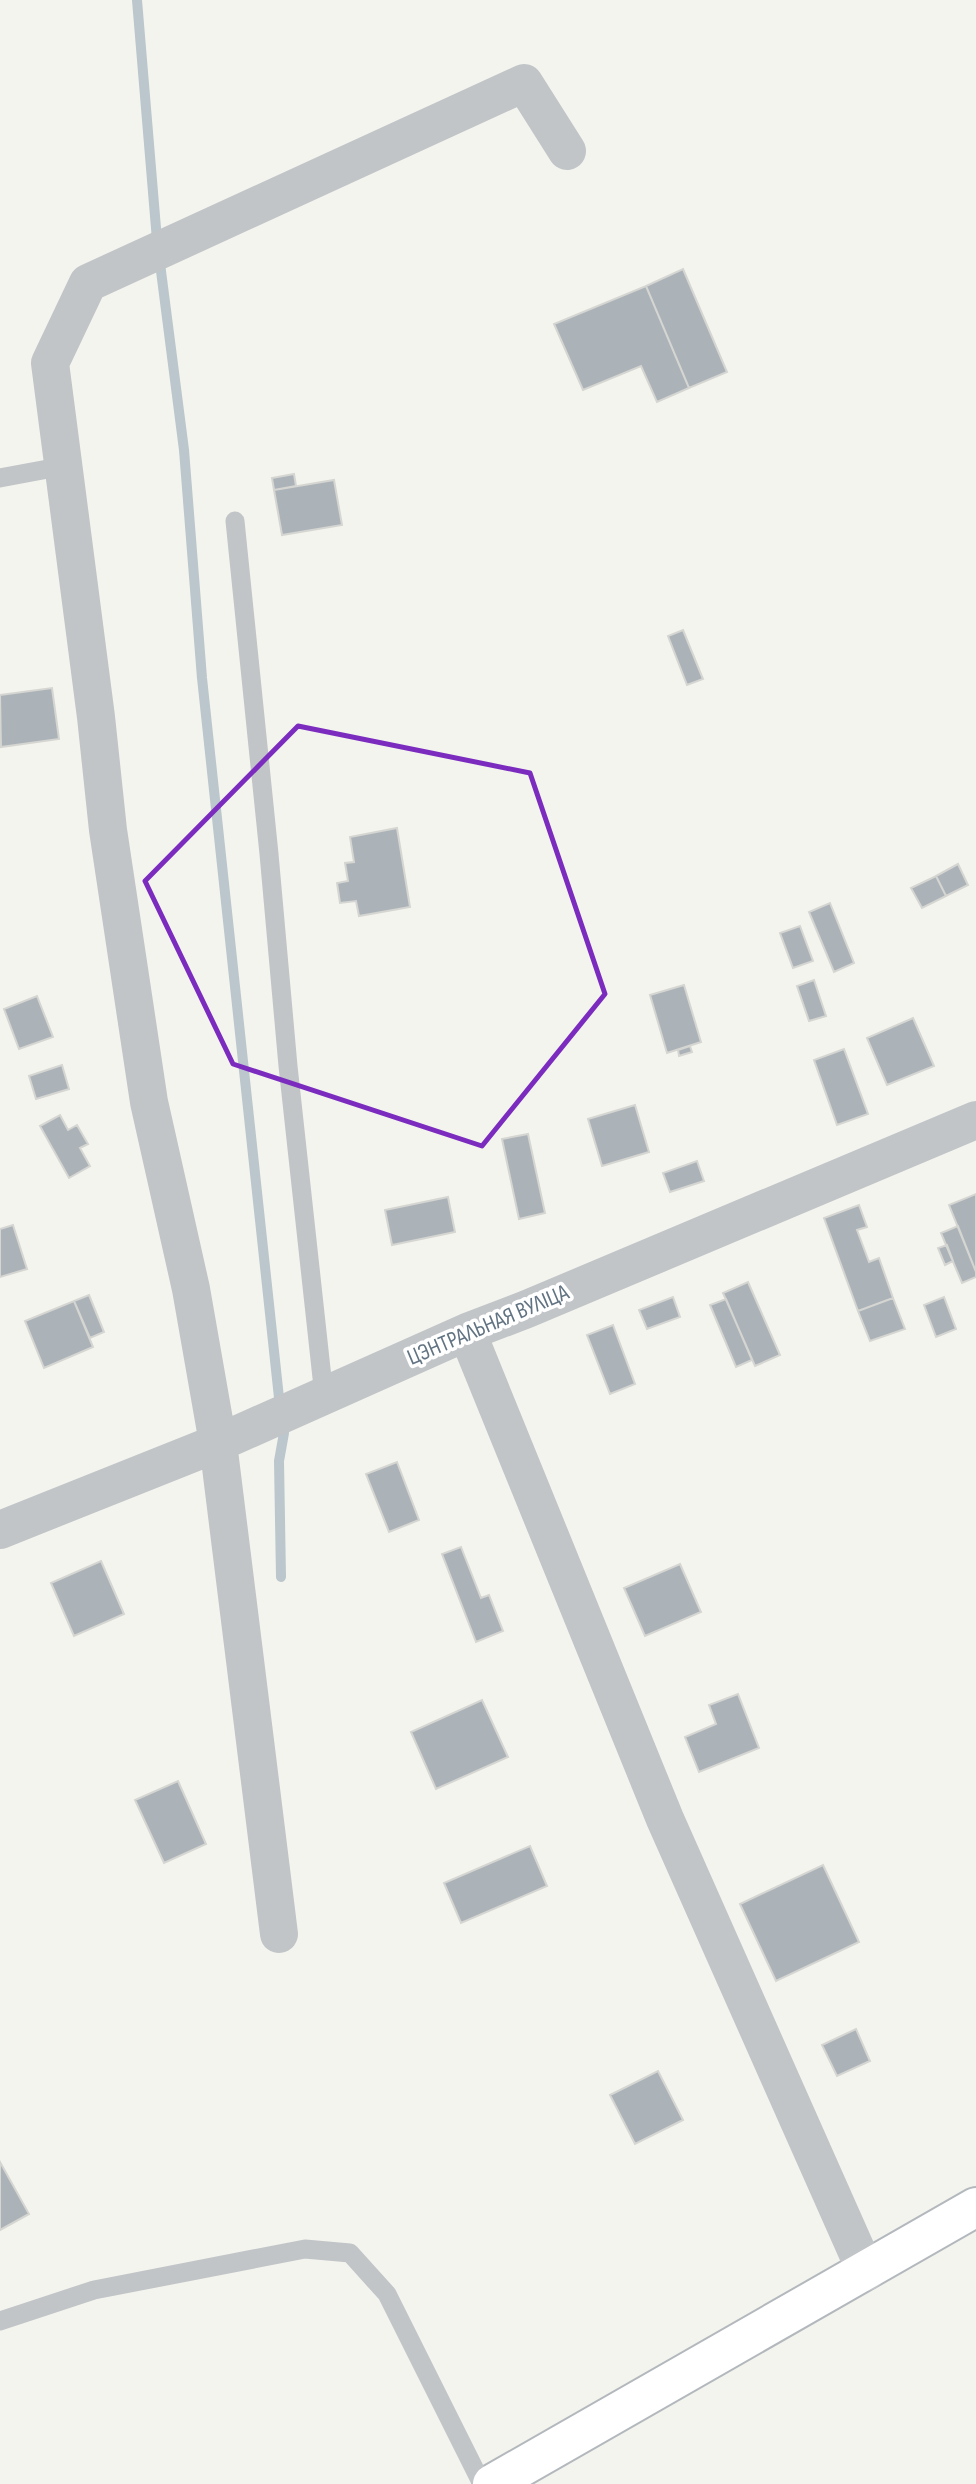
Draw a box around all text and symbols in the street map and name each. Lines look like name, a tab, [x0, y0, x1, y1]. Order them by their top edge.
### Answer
street label: ЦЭНТРАЛЬНАЯ ВУЛІЦА	[403, 1278, 573, 1372]

